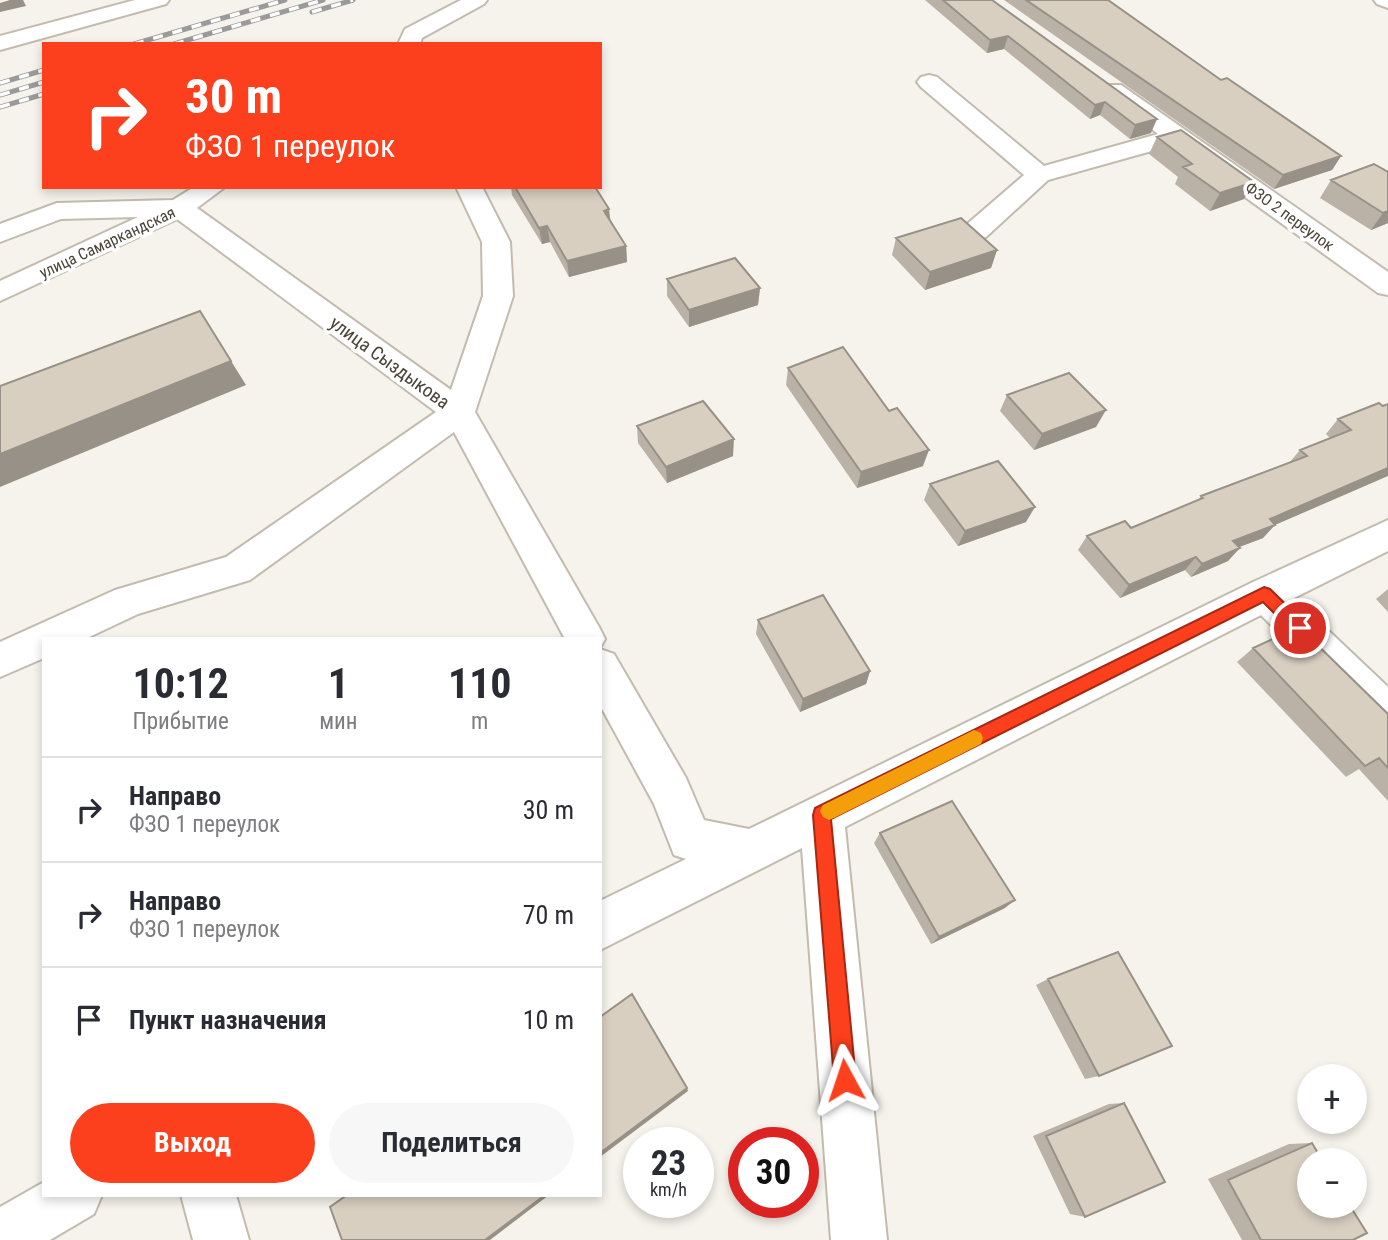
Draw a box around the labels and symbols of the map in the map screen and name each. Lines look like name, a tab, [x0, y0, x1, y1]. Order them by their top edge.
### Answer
street label: ФЗО 2 переулок	[1242, 178, 1338, 255]
street label: улица Самаркандская	[36, 203, 178, 282]
street label: улица Сыздыкова	[325, 311, 454, 414]
pin	[1270, 598, 1330, 658]
position arrow	[808, 1043, 882, 1117]
speed limit sign: 30	[728, 1127, 819, 1218]

